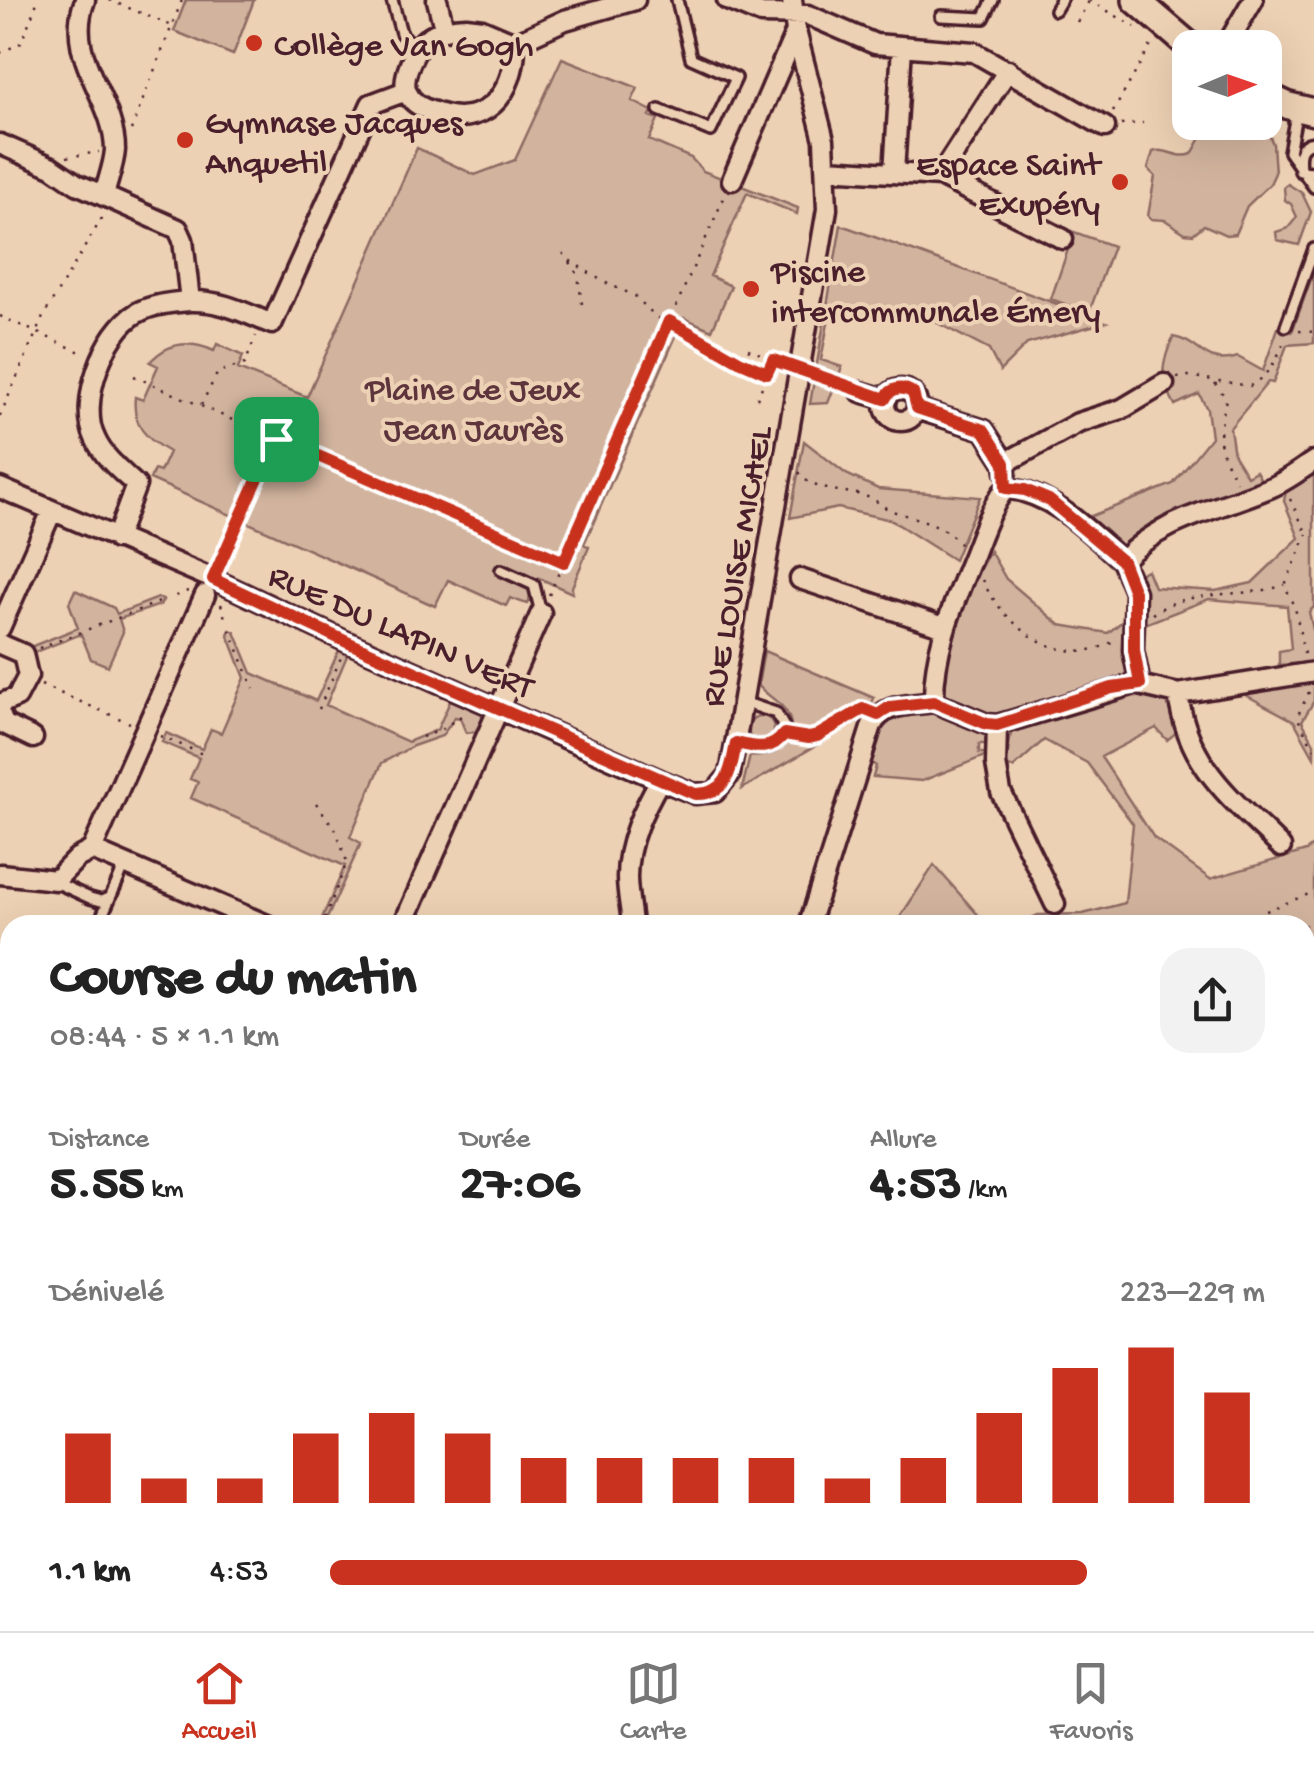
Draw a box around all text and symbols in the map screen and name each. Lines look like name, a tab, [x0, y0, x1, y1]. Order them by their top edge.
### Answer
place label: Collège Van Gogh	[274, 28, 534, 69]
north arrow	[1172, 30, 1282, 140]
map controls	[1172, 30, 1282, 140]
marker: Collège Van Gogh	[243, 32, 265, 54]
place label: Gymnase Jacques Anquetil	[205, 105, 464, 186]
marker: Gymnase Jacques Anquetil	[174, 129, 196, 151]
place label: Espace Saint Exupéry	[916, 147, 1103, 228]
marker: Espace Saint Exupéry	[1109, 171, 1131, 193]
place label: Piscine intercommunale Émery	[770, 254, 1101, 335]
marker: Piscine intercommunale Émery	[740, 278, 762, 300]
park label: Plaine de Jeux Jean Jaurès	[364, 372, 581, 453]
pin	[234, 397, 319, 482]
icon: arrive	[249, 412, 304, 467]
street label: RUE LOUISE MICHEL	[695, 423, 784, 710]
street label: RUE DU LAPIN VERT	[261, 557, 540, 711]
button: share	[1160, 948, 1265, 1053]
text: Course du matin	[50, 949, 416, 1013]
text: 08:44 · 5 × 1.1 km	[50, 1019, 279, 1057]
text: Distance	[50, 1124, 149, 1157]
text: Durée	[460, 1124, 530, 1157]
text: Allure	[870, 1124, 936, 1157]
text: 5.55	[50, 1157, 145, 1216]
text: 27:06	[460, 1157, 580, 1216]
text: 4:53	[870, 1157, 962, 1216]
text: km	[145, 1174, 184, 1207]
text: /km	[962, 1174, 1007, 1207]
text: Dénivelé	[50, 1275, 164, 1313]
text: 223–229 m	[1120, 1275, 1265, 1313]
text: 1.1 km	[50, 1554, 130, 1592]
text: 4:53	[210, 1554, 269, 1592]
tab: Accueil	[182, 1656, 257, 1749]
tab: Carte	[620, 1656, 686, 1749]
tab: Favoris	[1049, 1656, 1132, 1749]

